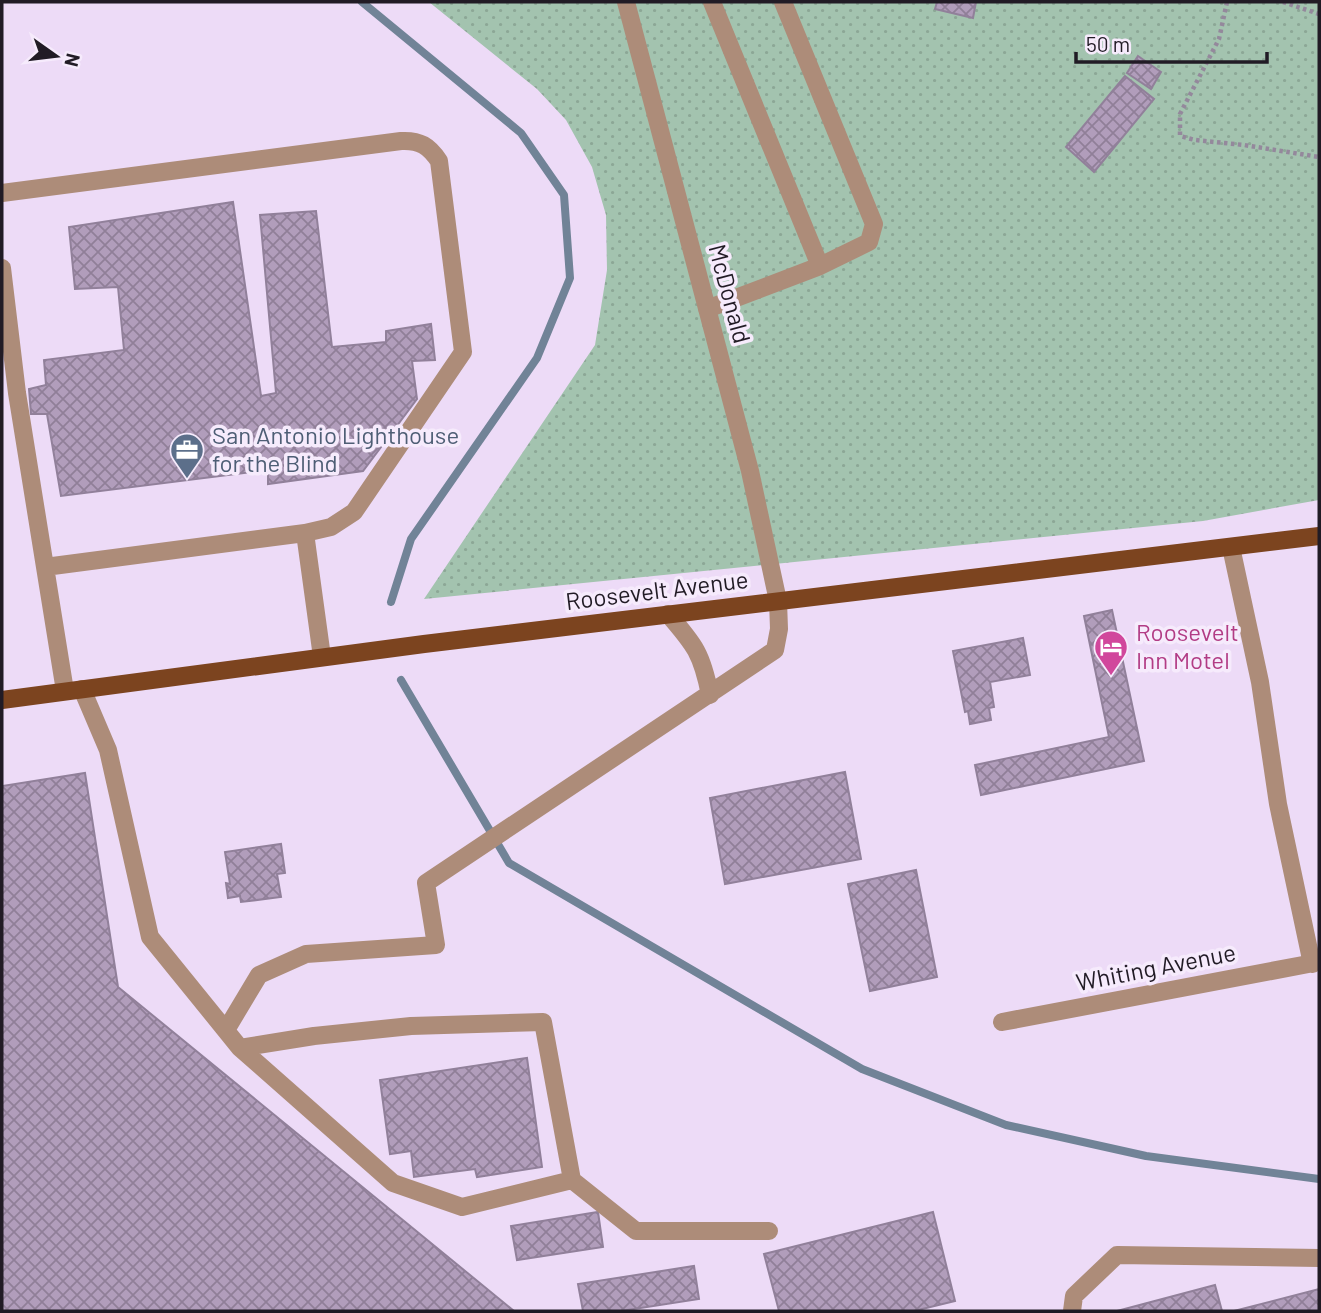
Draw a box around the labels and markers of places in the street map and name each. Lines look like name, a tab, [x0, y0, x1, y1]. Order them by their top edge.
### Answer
place label: San Antonio Lighthouse for the Blind	[212, 420, 459, 477]
office icon: San Antonio Lighthouse for the Blind	[168, 431, 206, 480]
place label: Roosevelt Inn Motel	[1136, 617, 1239, 674]
hotel icon: Roosevelt Inn Motel	[1092, 628, 1130, 677]

